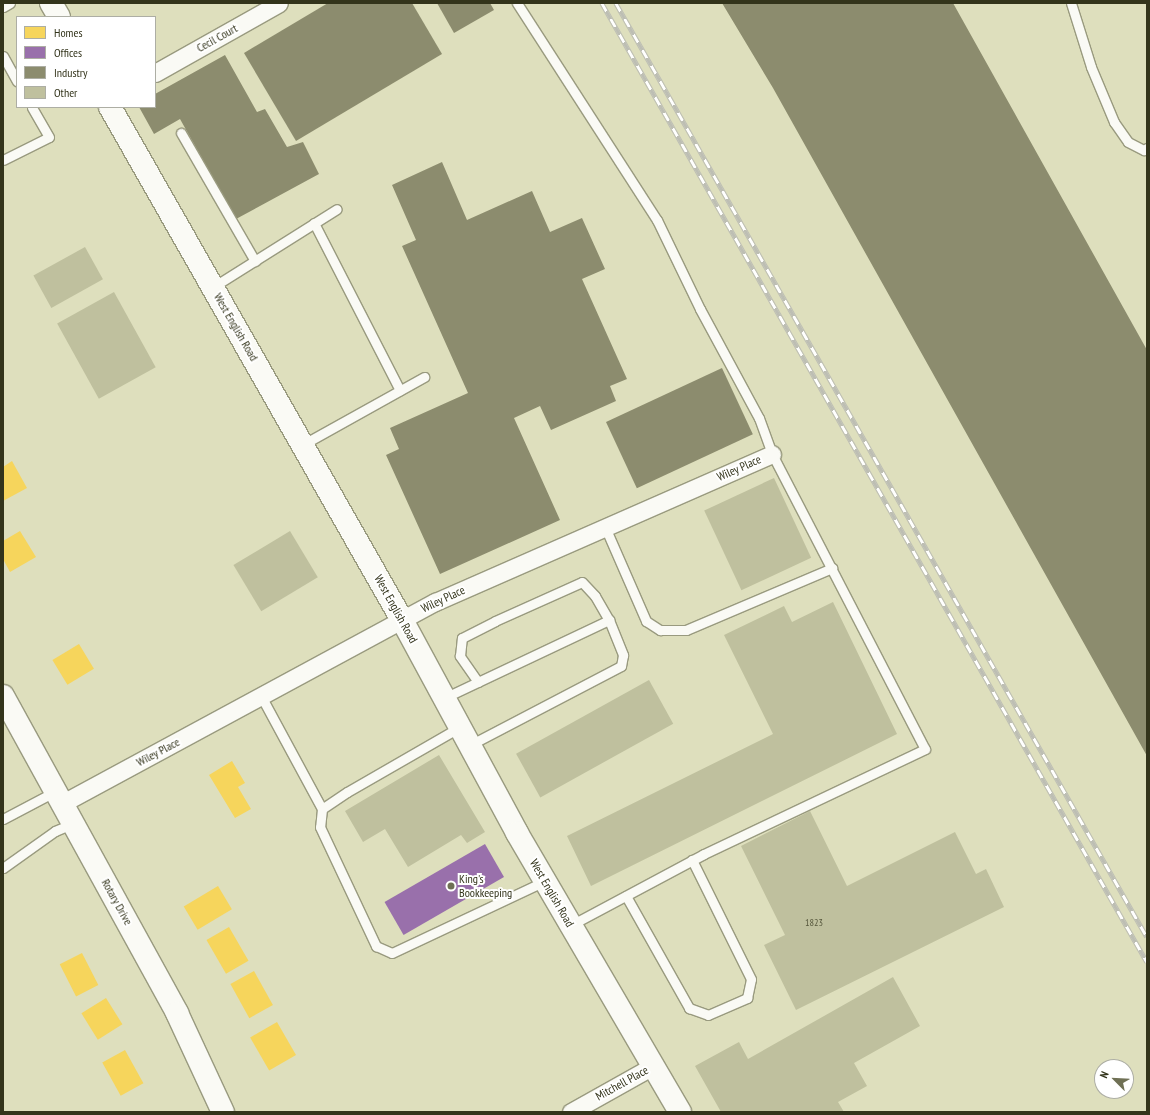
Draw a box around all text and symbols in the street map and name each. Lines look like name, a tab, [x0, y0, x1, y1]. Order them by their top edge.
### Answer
legend	[16, 16, 156, 108]
street label: Cecil Court	[194, 21, 240, 55]
text: Homes	[54, 25, 82, 40]
text: Offices	[54, 45, 82, 60]
text: Industry	[54, 65, 88, 80]
text: Other	[54, 85, 77, 100]
street label: West English Road	[211, 291, 261, 363]
street label: Wiley Place	[714, 452, 764, 484]
street label: West English Road	[371, 572, 421, 646]
street label: Wiley Place	[419, 582, 467, 616]
street label: Wiley Place	[134, 735, 182, 769]
street label: West English Road	[527, 857, 577, 929]
place label: King's Bookkeeping	[459, 872, 512, 900]
street label: Rotary Drive	[98, 876, 136, 928]
marker: King's Bookkeeping	[446, 881, 456, 891]
house number: 1823	[805, 917, 823, 929]
north arrow	[1094, 1059, 1134, 1099]
street label: Mitchell Place	[593, 1063, 651, 1103]
text: N	[1096, 1069, 1112, 1080]

